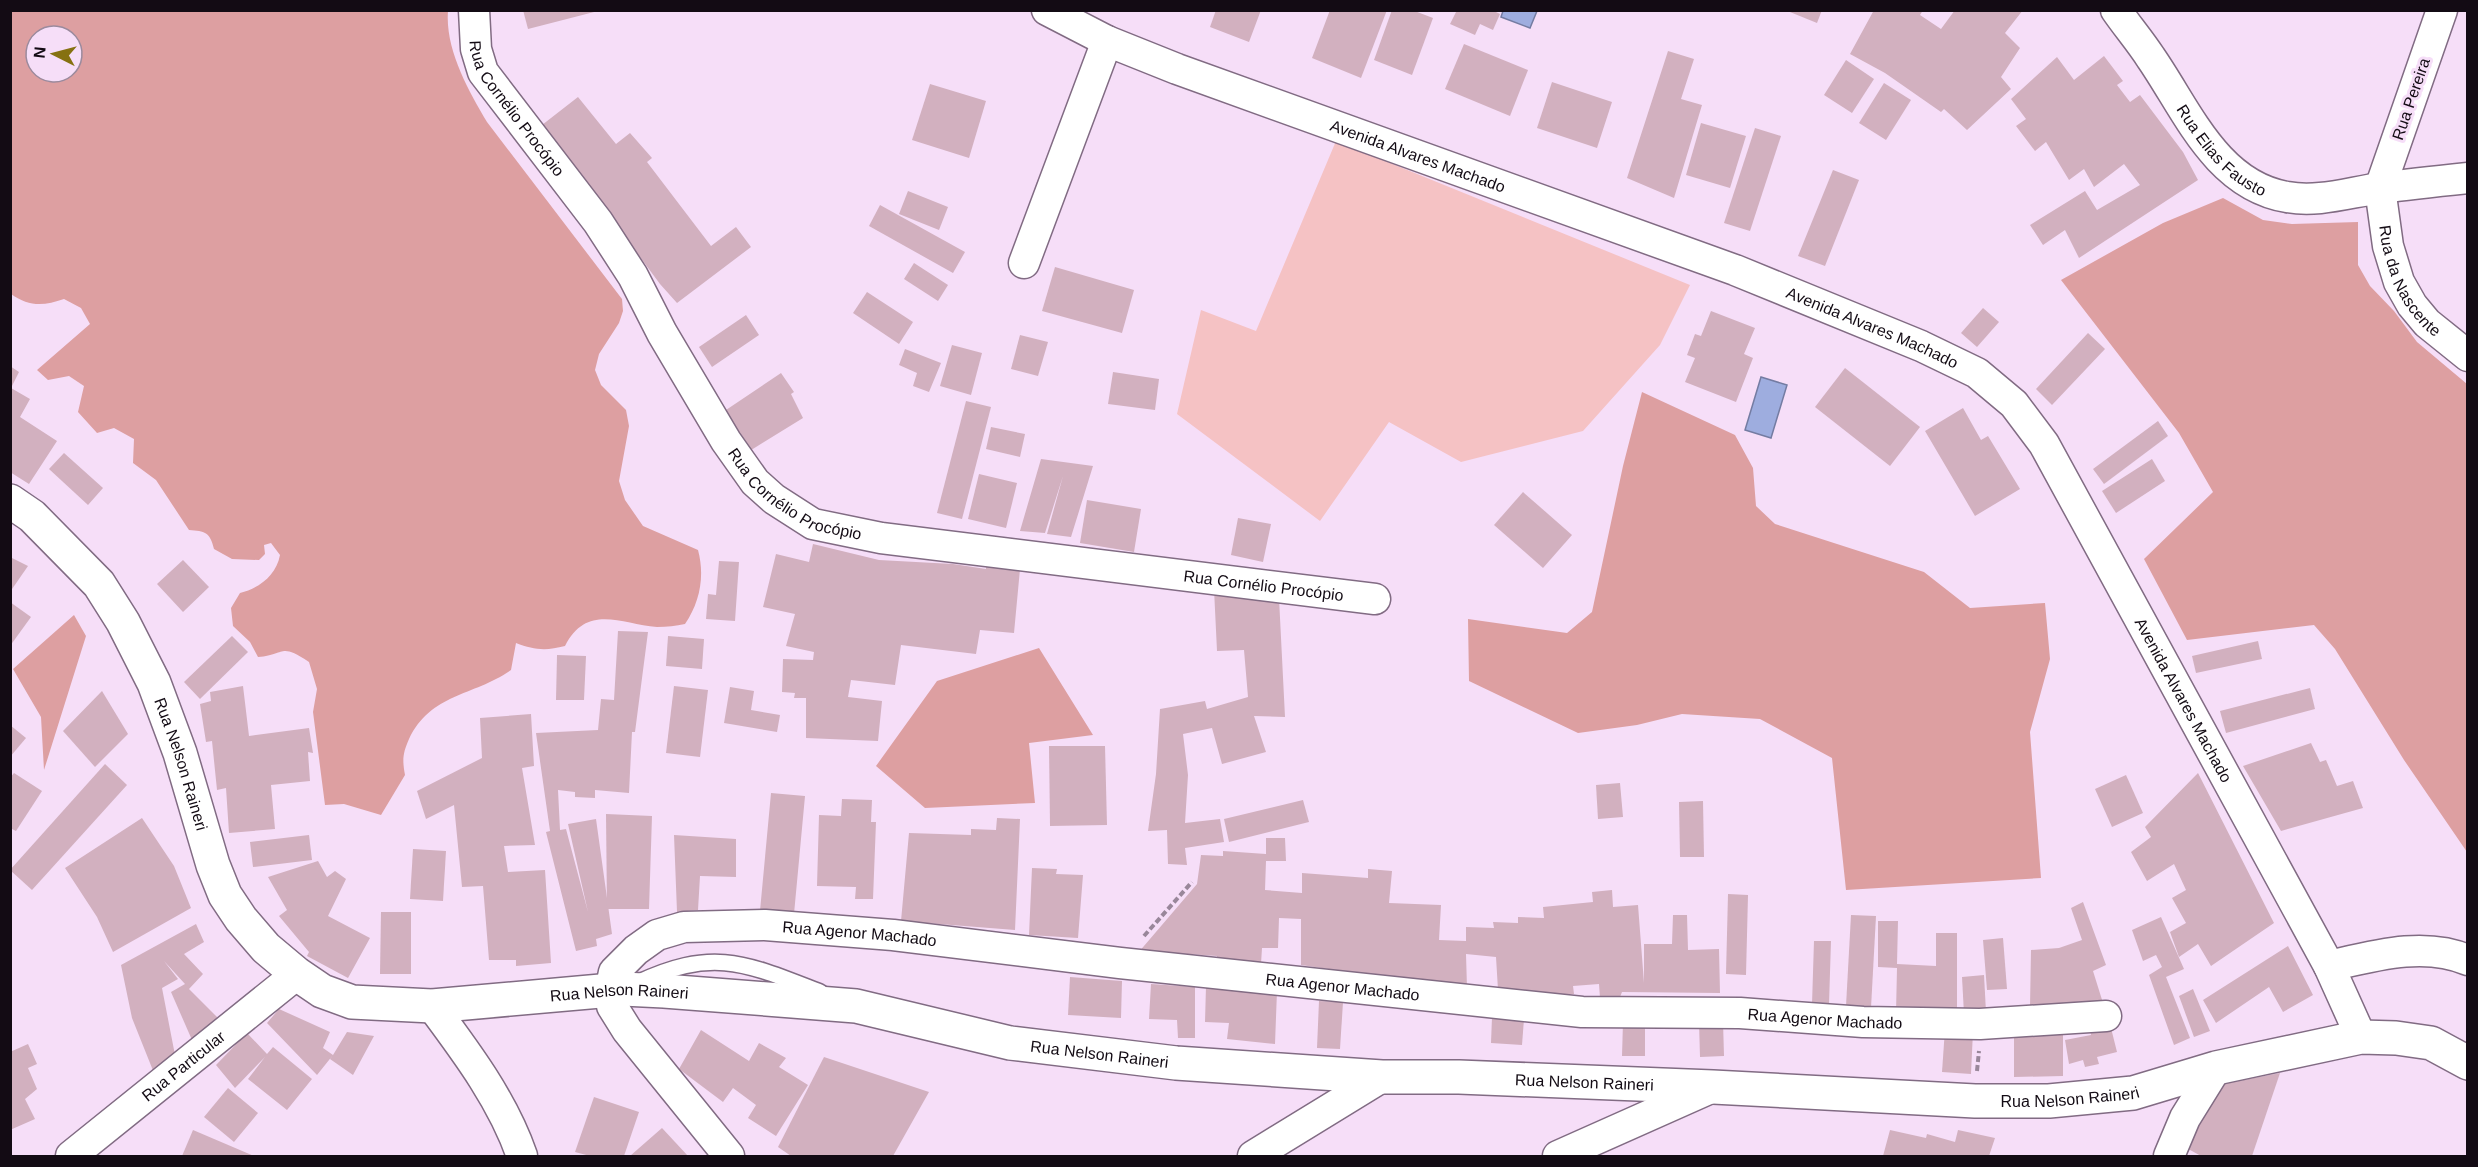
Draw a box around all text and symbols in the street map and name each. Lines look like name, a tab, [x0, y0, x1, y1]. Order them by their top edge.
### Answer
north arrow	[24, 24, 84, 84]
street label: Rua Cornélio Procópio	[467, 40, 568, 179]
text: N	[31, 46, 49, 59]
street label: Rua Pereira	[2389, 56, 2433, 142]
street label: Rua Elias Fausto	[2174, 101, 2269, 199]
street label: Avenida Alvares Machado	[1328, 116, 1508, 195]
street label: Rua da Nascente	[2377, 224, 2444, 339]
street label: Avenida Alvares Machado	[1784, 284, 1961, 371]
street label: Rua Cornélio Procópio	[725, 445, 863, 542]
street label: Rua Cornélio Procópio	[1183, 567, 1345, 604]
street label: Avenida Alvares Machado	[2132, 615, 2236, 785]
street label: Rua Nelson Raineri	[152, 695, 211, 832]
street label: Rua Agenor Machado	[782, 918, 938, 949]
street label: Rua Agenor Machado	[1265, 970, 1421, 1003]
street label: Rua Nelson Raineri	[549, 980, 689, 1004]
street label: Rua Agenor Machado	[1747, 1005, 1903, 1031]
street label: Rua Particular	[138, 1027, 229, 1104]
street label: Rua Nelson Raineri	[1030, 1037, 1169, 1071]
street label: Rua Nelson Raineri	[1515, 1071, 1654, 1093]
street label: Rua Nelson Raineri	[2000, 1083, 2141, 1110]

